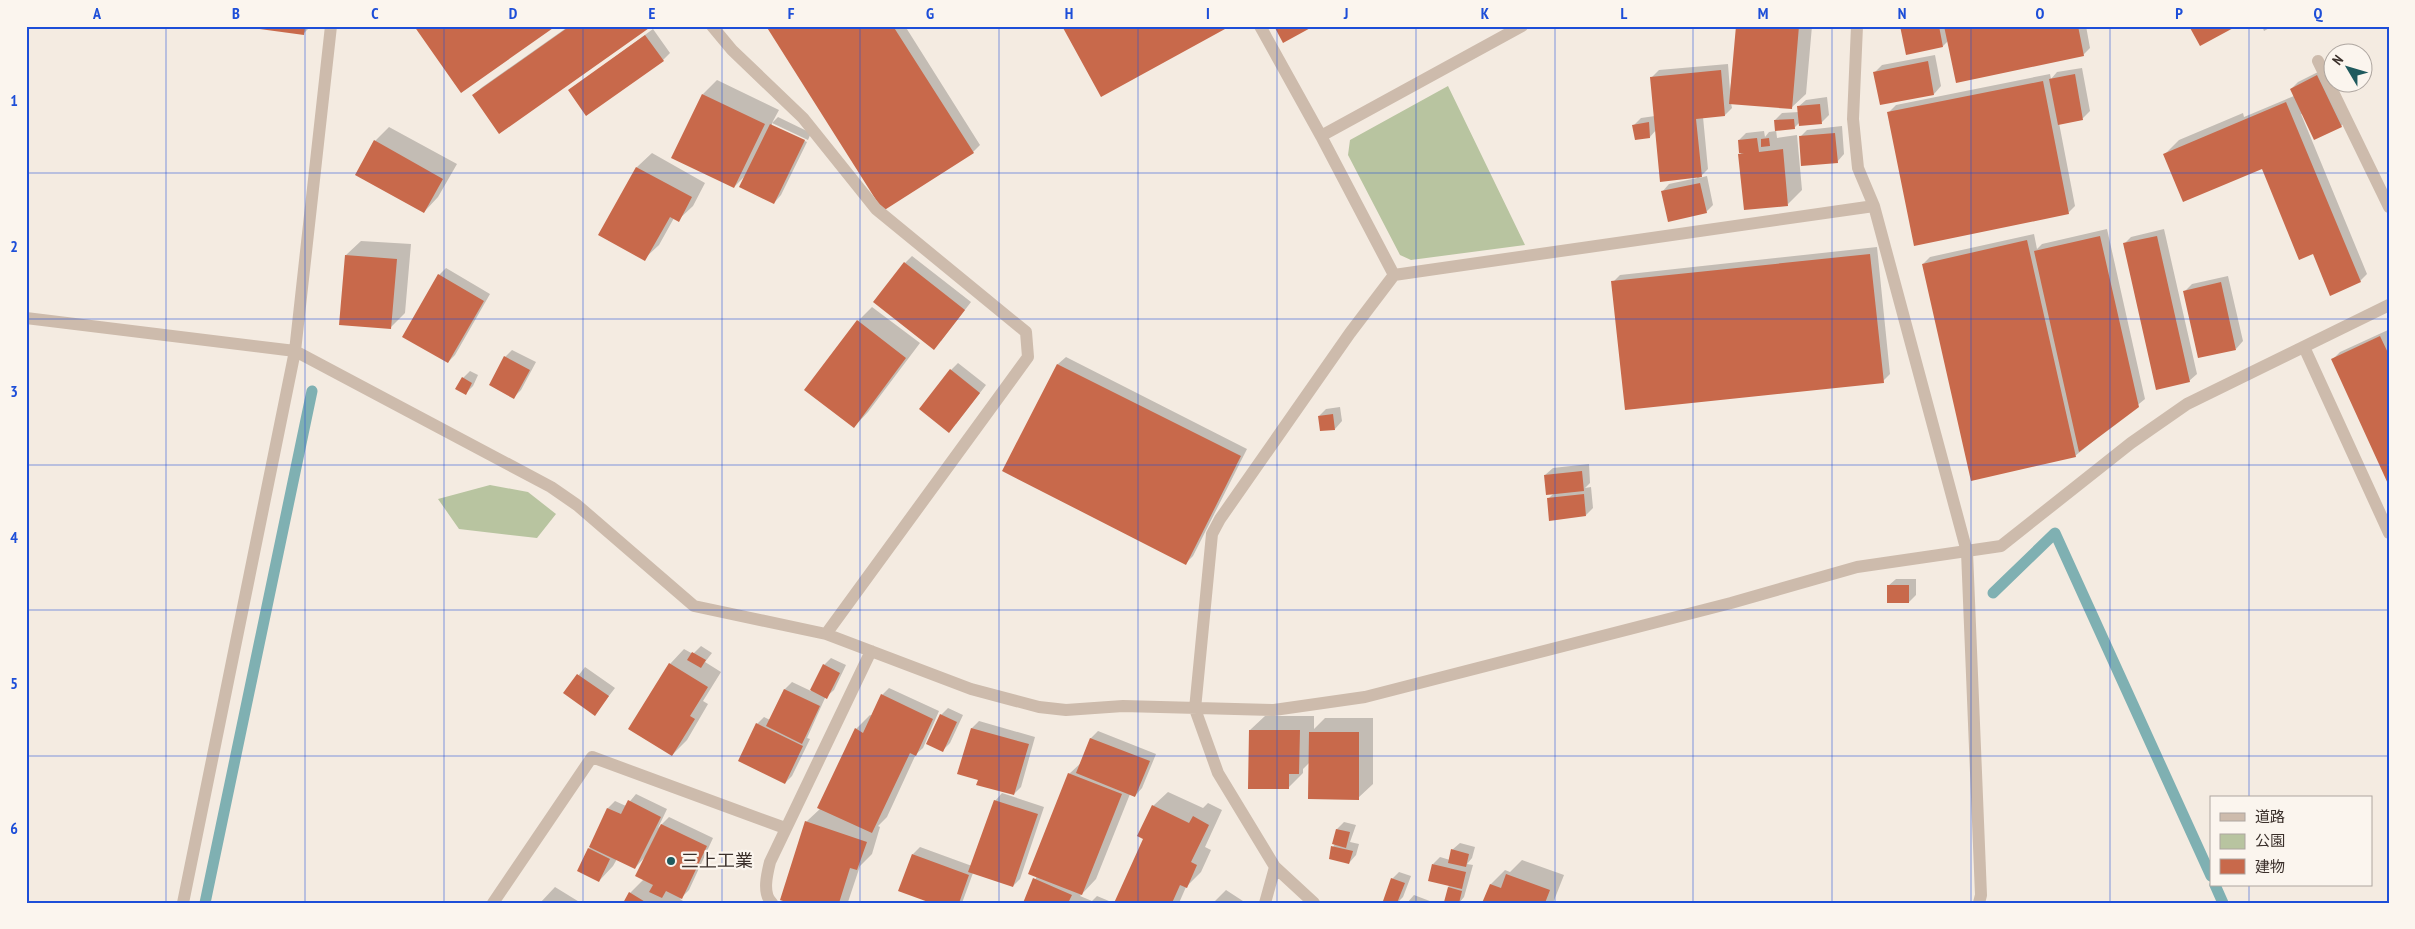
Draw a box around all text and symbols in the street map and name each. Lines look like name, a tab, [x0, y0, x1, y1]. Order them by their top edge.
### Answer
text: A	[92, 3, 102, 23]
text: B	[232, 3, 240, 23]
text: C	[371, 3, 379, 23]
text: D	[509, 3, 518, 23]
text: E	[649, 3, 656, 23]
text: F	[788, 3, 795, 23]
text: G	[926, 3, 934, 23]
text: H	[1065, 3, 1073, 23]
text: I	[1206, 3, 1210, 23]
text: J	[1343, 3, 1348, 23]
text: K	[1481, 3, 1490, 23]
text: L	[1621, 3, 1628, 23]
text: M	[1758, 3, 1768, 23]
text: N	[1898, 3, 1906, 23]
text: O	[2036, 3, 2045, 23]
text: P	[2175, 3, 2183, 23]
text: Q	[2314, 3, 2324, 23]
north arrow	[2322, 42, 2372, 92]
text: N	[2328, 51, 2347, 69]
text: 1	[10, 90, 18, 110]
text: 2	[10, 236, 18, 256]
text: 3	[10, 381, 18, 401]
text: 4	[10, 527, 18, 547]
text: 5	[10, 673, 18, 693]
legend	[2210, 796, 2372, 886]
text: 道路	[2255, 807, 2285, 826]
text: 6	[10, 818, 18, 838]
text: 公園	[2255, 831, 2285, 850]
place label: 三上工業	[681, 849, 753, 872]
marker: 三上工業	[665, 855, 677, 867]
text: 建物	[2255, 857, 2285, 876]

